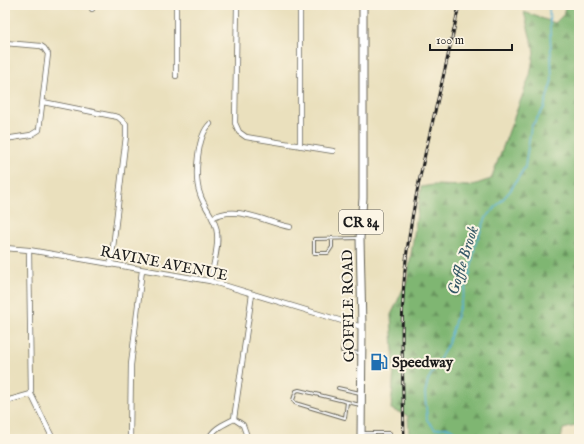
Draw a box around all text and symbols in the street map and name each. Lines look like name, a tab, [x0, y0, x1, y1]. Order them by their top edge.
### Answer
scale bar	[430, 26, 512, 52]
text: 100 m	[436, 33, 464, 48]
road number: CR 84	[339, 210, 383, 234]
water label: Goffle Brook	[444, 223, 484, 297]
street label: RAVINE AVENUE	[99, 242, 229, 285]
street label: GOFFLE ROAD	[338, 249, 359, 363]
fuel station icon: Speedway	[369, 352, 389, 372]
place label: Speedway	[392, 353, 454, 372]

